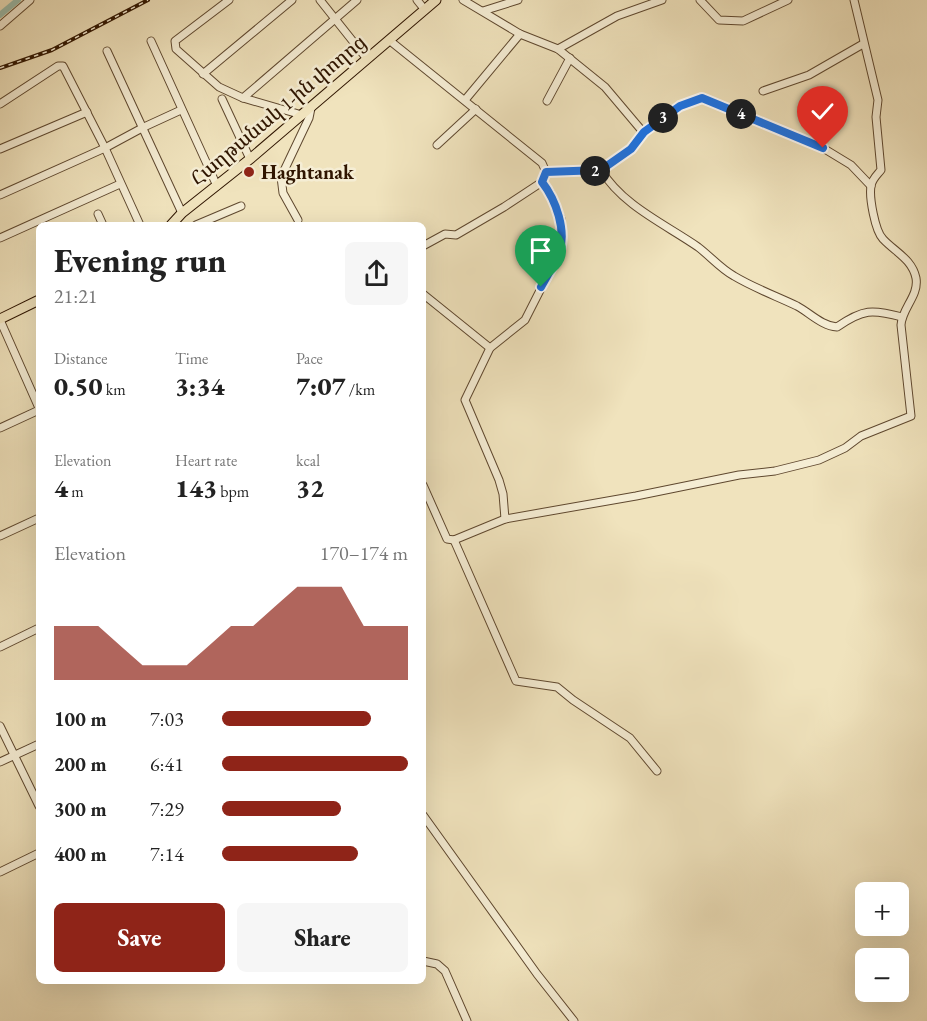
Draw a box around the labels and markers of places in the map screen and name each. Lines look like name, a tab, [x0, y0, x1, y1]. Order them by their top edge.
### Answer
pin	[797, 86, 848, 148]
pin: 4	[726, 99, 756, 129]
pin: 3	[648, 103, 678, 133]
pin: 2	[580, 156, 610, 186]
place label: Haghtanak	[261, 159, 355, 185]
marker: Haghtanak	[242, 165, 256, 179]
pin	[515, 225, 566, 287]

